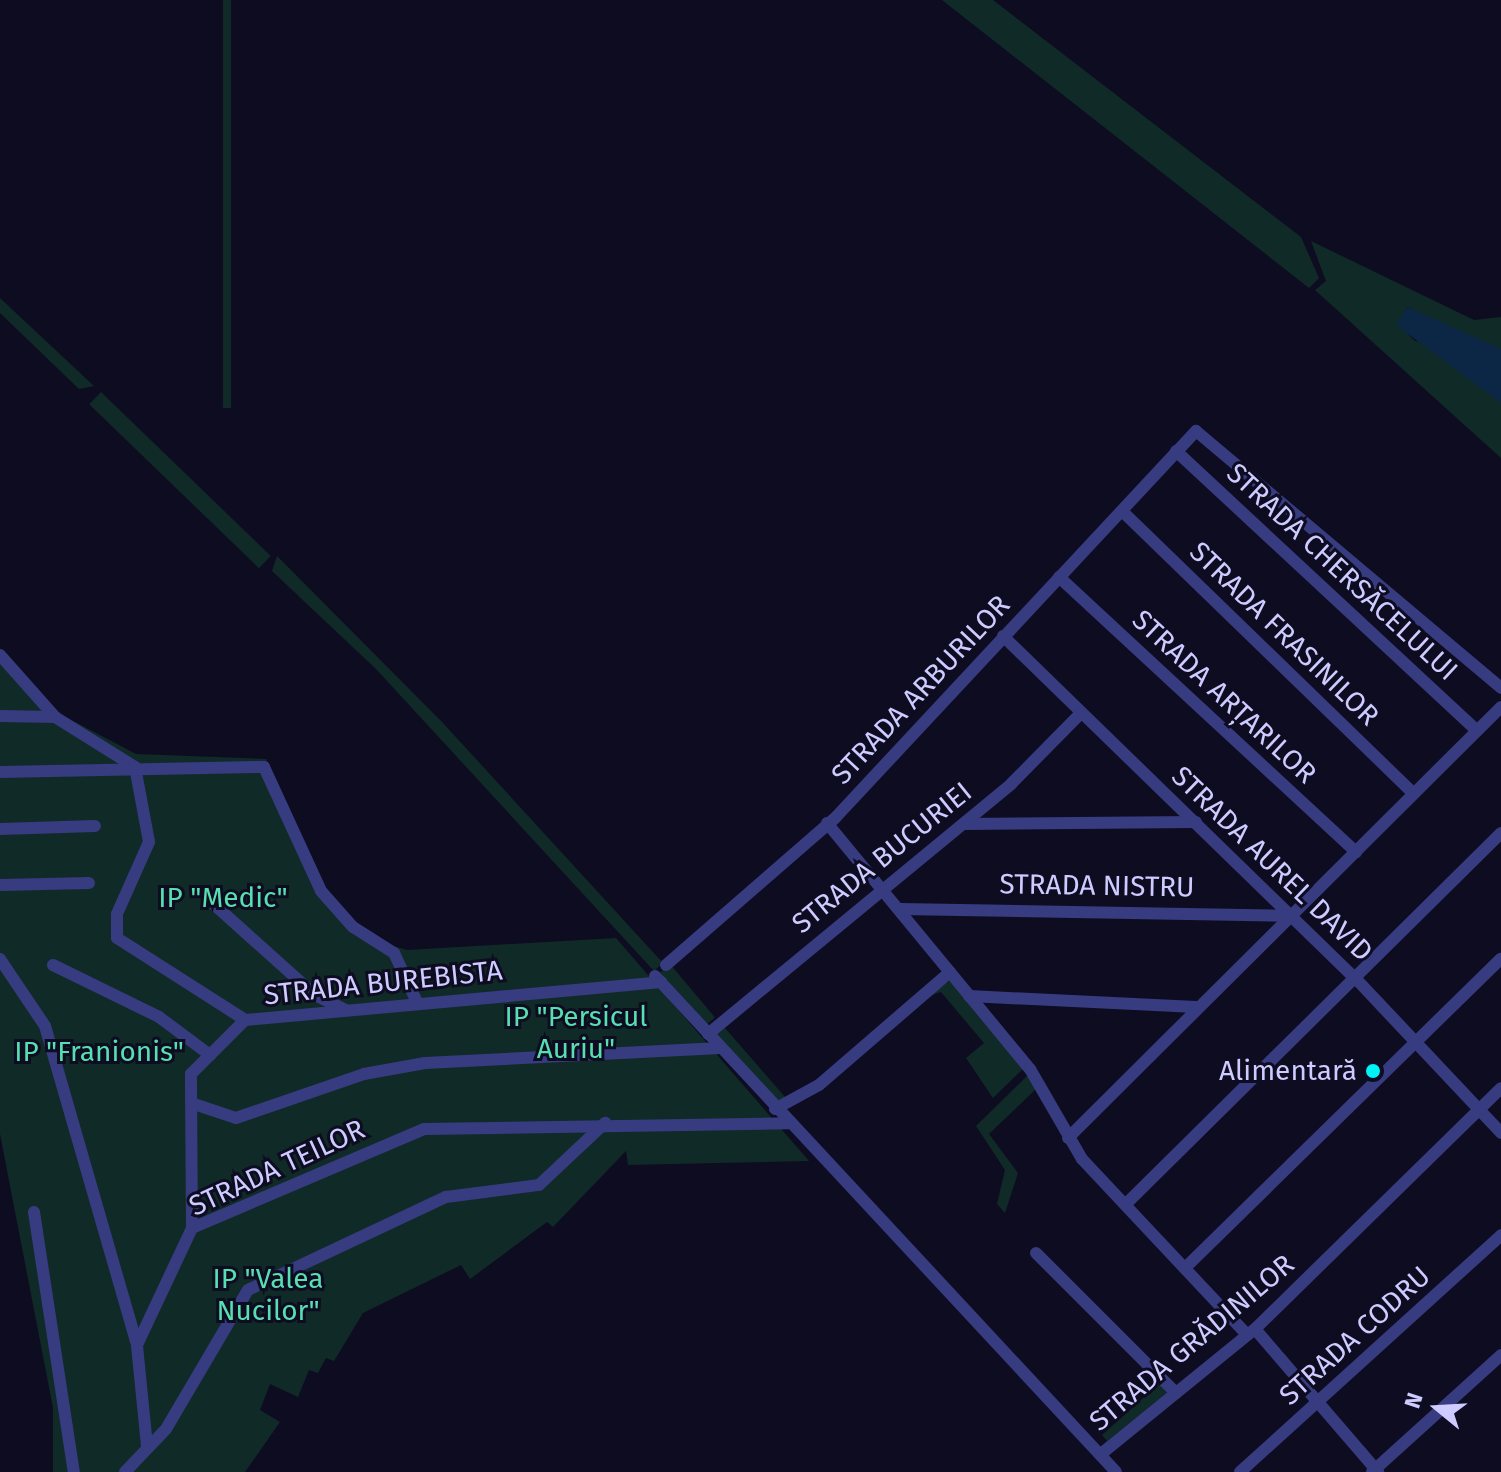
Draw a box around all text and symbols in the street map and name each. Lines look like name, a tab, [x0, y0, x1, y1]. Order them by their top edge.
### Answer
street label: STRADA CHERSĂCELULUI	[1220, 456, 1464, 688]
street label: STRADA FRASINILOR	[1182, 535, 1386, 733]
street label: STRADA ARBURILOR	[825, 589, 1017, 791]
street label: STRADA ARȚARILOR	[1125, 603, 1323, 791]
street label: STRADA AUREL DAVID	[1165, 759, 1379, 969]
street label: STRADA BUCURIEI	[785, 775, 979, 941]
street label: STRADA NISTRU	[999, 868, 1195, 904]
park label: IP "Medic"	[158, 881, 288, 915]
street label: STRADA BUREBISTA	[262, 954, 504, 1012]
park label: IP "Persicul Auriu"	[505, 1000, 647, 1066]
park label: IP "Franionis"	[14, 1035, 184, 1069]
place label: Alimentară	[1219, 1054, 1357, 1088]
marker: Alimentară	[1364, 1062, 1382, 1080]
street label: STRADA TEILOR	[184, 1113, 370, 1223]
street label: STRADA GRĂDINILOR	[1083, 1248, 1301, 1438]
street label: STRADA CODRU	[1273, 1260, 1437, 1412]
park label: IP "Valea Nucilor"	[212, 1262, 324, 1328]
north arrow	[1397, 1368, 1477, 1448]
text: N	[1399, 1389, 1429, 1412]

